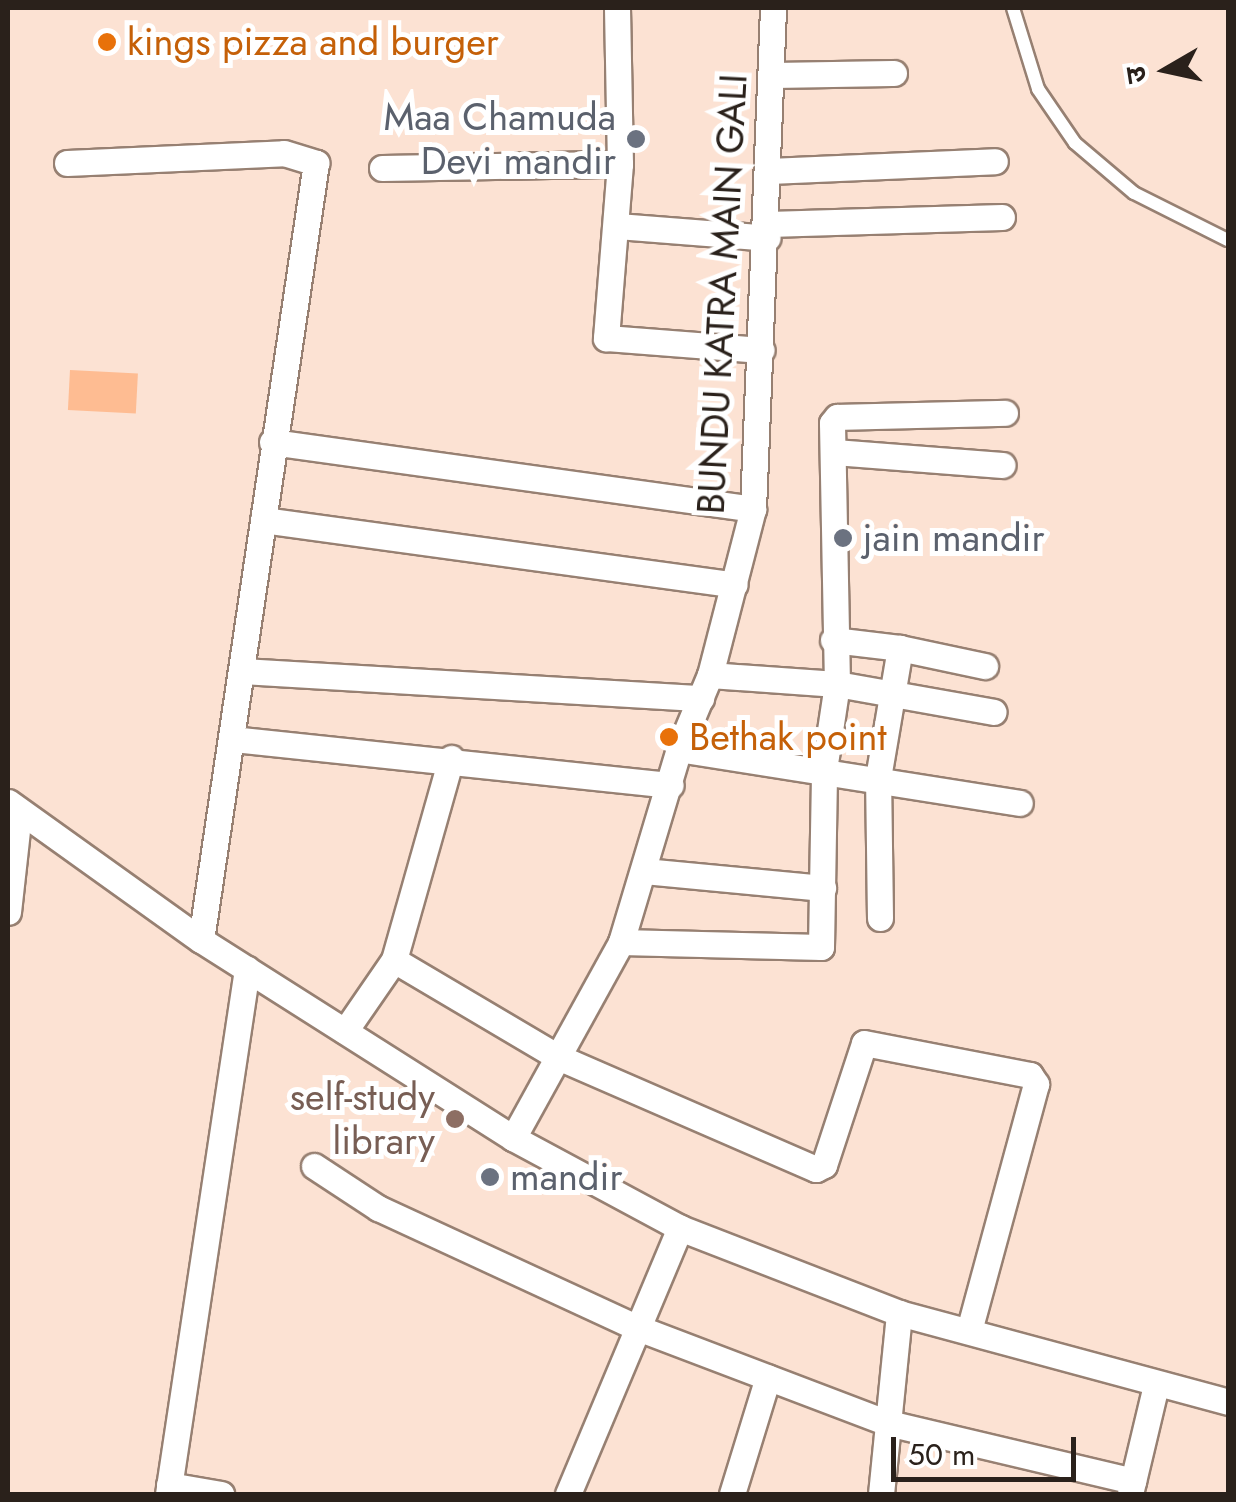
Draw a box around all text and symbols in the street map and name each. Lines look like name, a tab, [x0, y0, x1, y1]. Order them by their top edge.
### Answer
place label: kings pizza and burger	[127, 19, 499, 65]
north arrow	[1116, 20, 1216, 120]
marker: kings pizza and burger	[96, 31, 118, 53]
text: उ	[1114, 63, 1157, 86]
street label: BUNDU KATRA MAIN GALI	[688, 73, 756, 515]
place label: Maa Chamuda Devi mandir	[383, 94, 616, 183]
marker: Maa Chamuda Devi mandir	[625, 128, 647, 150]
place label: jain mandir	[863, 515, 1044, 561]
marker: jain mandir	[832, 527, 854, 549]
place label: Bethak point	[689, 714, 887, 760]
marker: Bethak point	[658, 726, 680, 748]
place label: self-study library	[290, 1074, 435, 1164]
marker: self-study library	[444, 1108, 466, 1130]
place label: mandir	[510, 1154, 622, 1200]
marker: mandir	[479, 1166, 501, 1188]
scale bar	[896, 1417, 1081, 1479]
text: 50 m	[908, 1433, 975, 1476]

